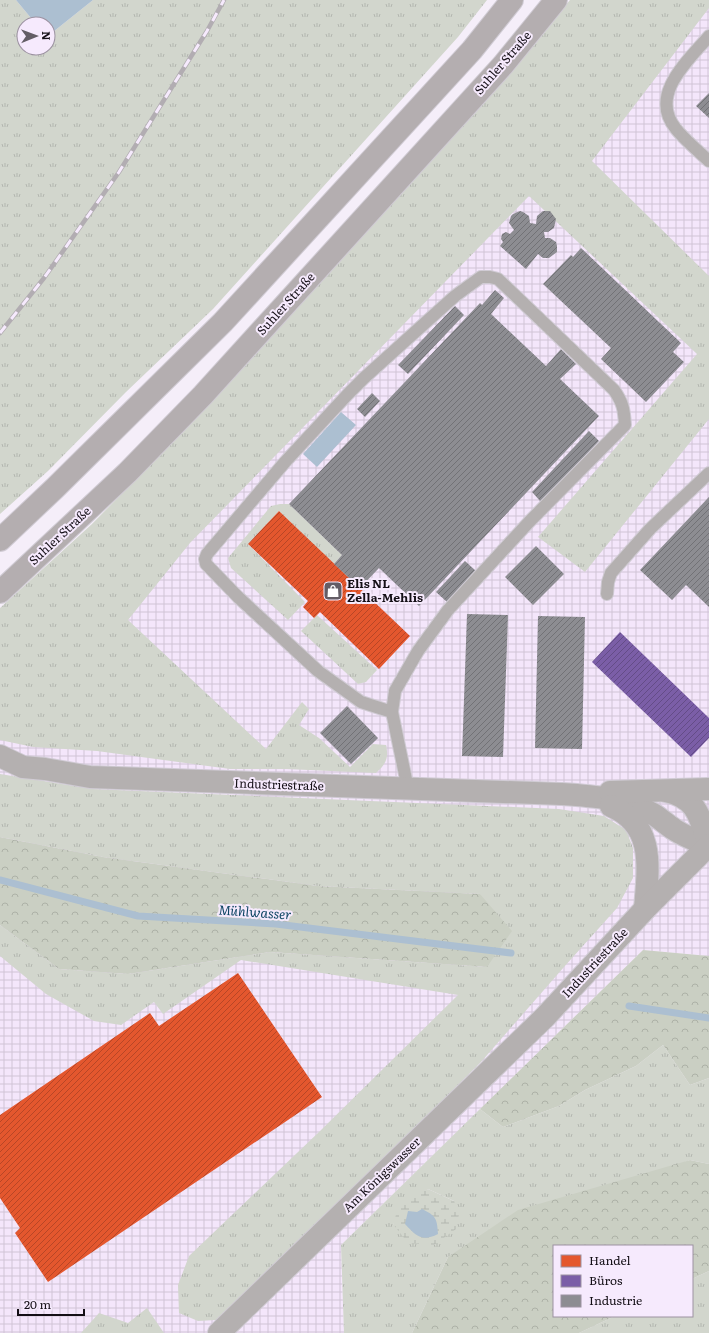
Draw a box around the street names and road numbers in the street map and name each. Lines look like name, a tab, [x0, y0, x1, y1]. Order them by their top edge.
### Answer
street label: Suhler Straße	[470, 27, 535, 98]
street label: Suhler Straße	[252, 268, 318, 339]
street label: Suhler Straße	[24, 502, 94, 569]
street label: Industriestraße	[234, 773, 324, 795]
street label: Industriestraße	[557, 923, 631, 1001]
street label: Am Königswasser	[339, 1132, 424, 1216]

